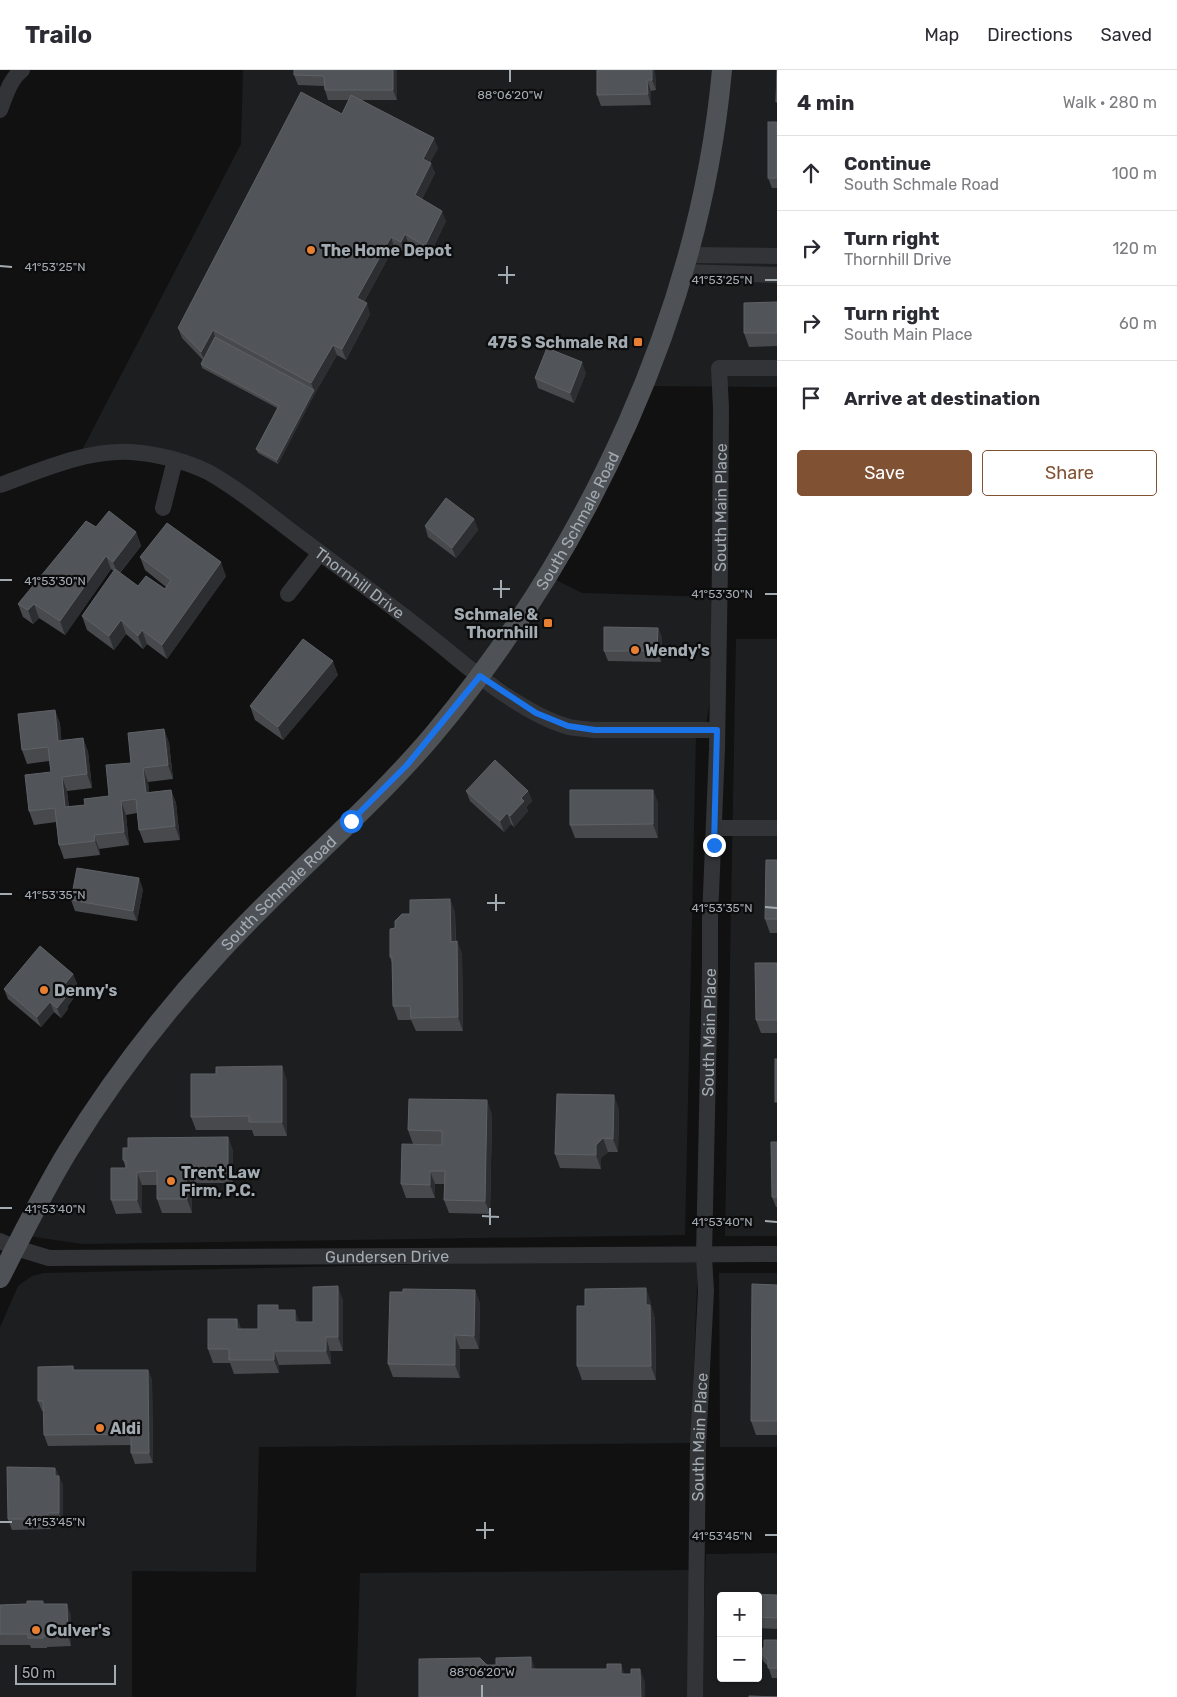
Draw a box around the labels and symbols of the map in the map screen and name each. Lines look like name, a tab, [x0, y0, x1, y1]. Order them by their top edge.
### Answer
text: 88°06'20"W	[477, 88, 543, 102]
place label: The Home Depot	[321, 241, 452, 260]
marker: The Home Depot	[305, 244, 317, 256]
text: 41°53'25"N	[25, 260, 85, 274]
text: 41°53'25"N	[692, 273, 752, 287]
place label: 475 S Schmale Rd	[487, 333, 628, 352]
marker: 475 S Schmale Rd	[632, 336, 644, 348]
street label: South Main Place	[710, 443, 730, 572]
street label: South Schmale Road	[531, 448, 623, 593]
street label: Thornhill Drive	[311, 543, 409, 623]
text: 41°53'30"N	[24, 574, 86, 588]
text: 41°53'30"N	[691, 587, 753, 601]
place label: Schmale & Thornhill	[454, 605, 538, 642]
marker: Schmale & Thornhill	[542, 617, 554, 629]
place label: Wendy's	[645, 641, 710, 660]
marker: Wendy's	[629, 644, 641, 656]
route start	[340, 810, 363, 833]
street label: South Schmale Road	[217, 832, 340, 954]
route end	[703, 834, 726, 857]
text: 41°53'35"N	[24, 888, 86, 902]
text: 41°53'35"N	[691, 901, 753, 915]
street label: South Main Place	[698, 968, 720, 1097]
place label: Denny's	[54, 981, 117, 1000]
marker: Denny's	[38, 984, 50, 996]
place label: Trent Law Firm, P.C.	[181, 1163, 261, 1200]
marker: Trent Law Firm, P.C.	[165, 1175, 177, 1187]
text: 41°53'40"N	[24, 1202, 86, 1216]
text: 41°53'40"N	[691, 1215, 753, 1229]
street label: Gundersen Drive	[325, 1246, 449, 1266]
street label: South Main Place	[688, 1372, 711, 1501]
place label: Aldi	[110, 1419, 141, 1438]
marker: Aldi	[94, 1422, 106, 1434]
text: 41°53'45"N	[25, 1515, 85, 1529]
text: 41°53'45"N	[692, 1529, 752, 1543]
place label: Culver's	[46, 1621, 111, 1640]
marker: Culver's	[30, 1624, 42, 1636]
scale bar	[15, 1662, 116, 1685]
text: 88°06'20"W	[449, 1665, 515, 1679]

